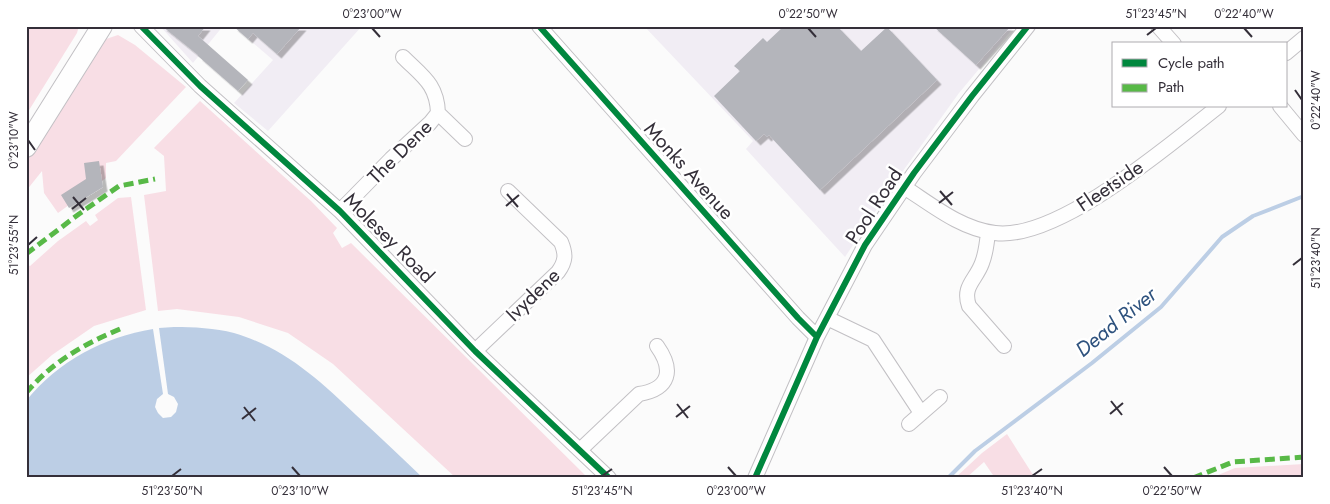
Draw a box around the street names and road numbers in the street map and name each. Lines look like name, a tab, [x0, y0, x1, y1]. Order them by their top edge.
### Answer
street label: The Dene	[361, 113, 439, 191]
street label: Monks Avenue	[637, 116, 741, 226]
street label: Fleetside	[1071, 153, 1149, 219]
street label: Pool Road	[838, 162, 910, 250]
street label: Molesey Road	[337, 186, 441, 290]
street label: Ivydene	[499, 262, 567, 328]

